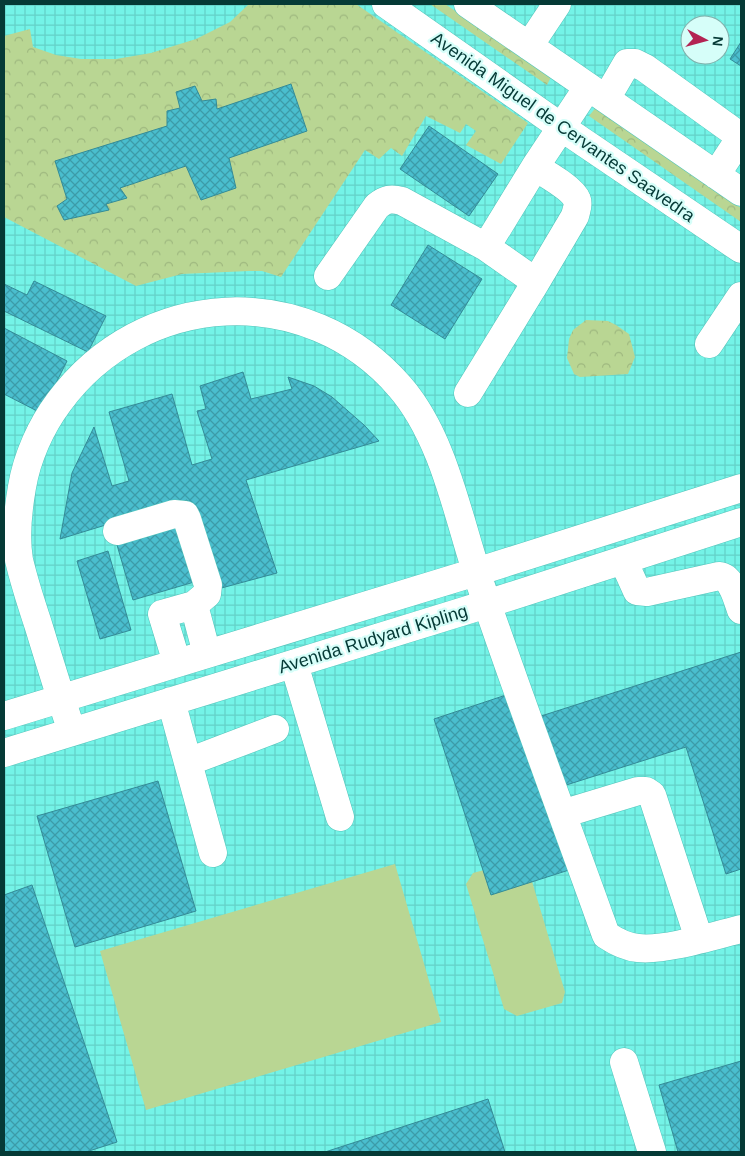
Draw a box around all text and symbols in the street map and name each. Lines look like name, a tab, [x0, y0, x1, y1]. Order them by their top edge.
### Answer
north arrow	[680, 15, 730, 65]
street label: Avenida Miguel de Cervantes Saavedra	[427, 28, 699, 227]
text: N	[709, 35, 726, 47]
street label: Avenida Rudyard Kipling	[276, 601, 470, 677]

